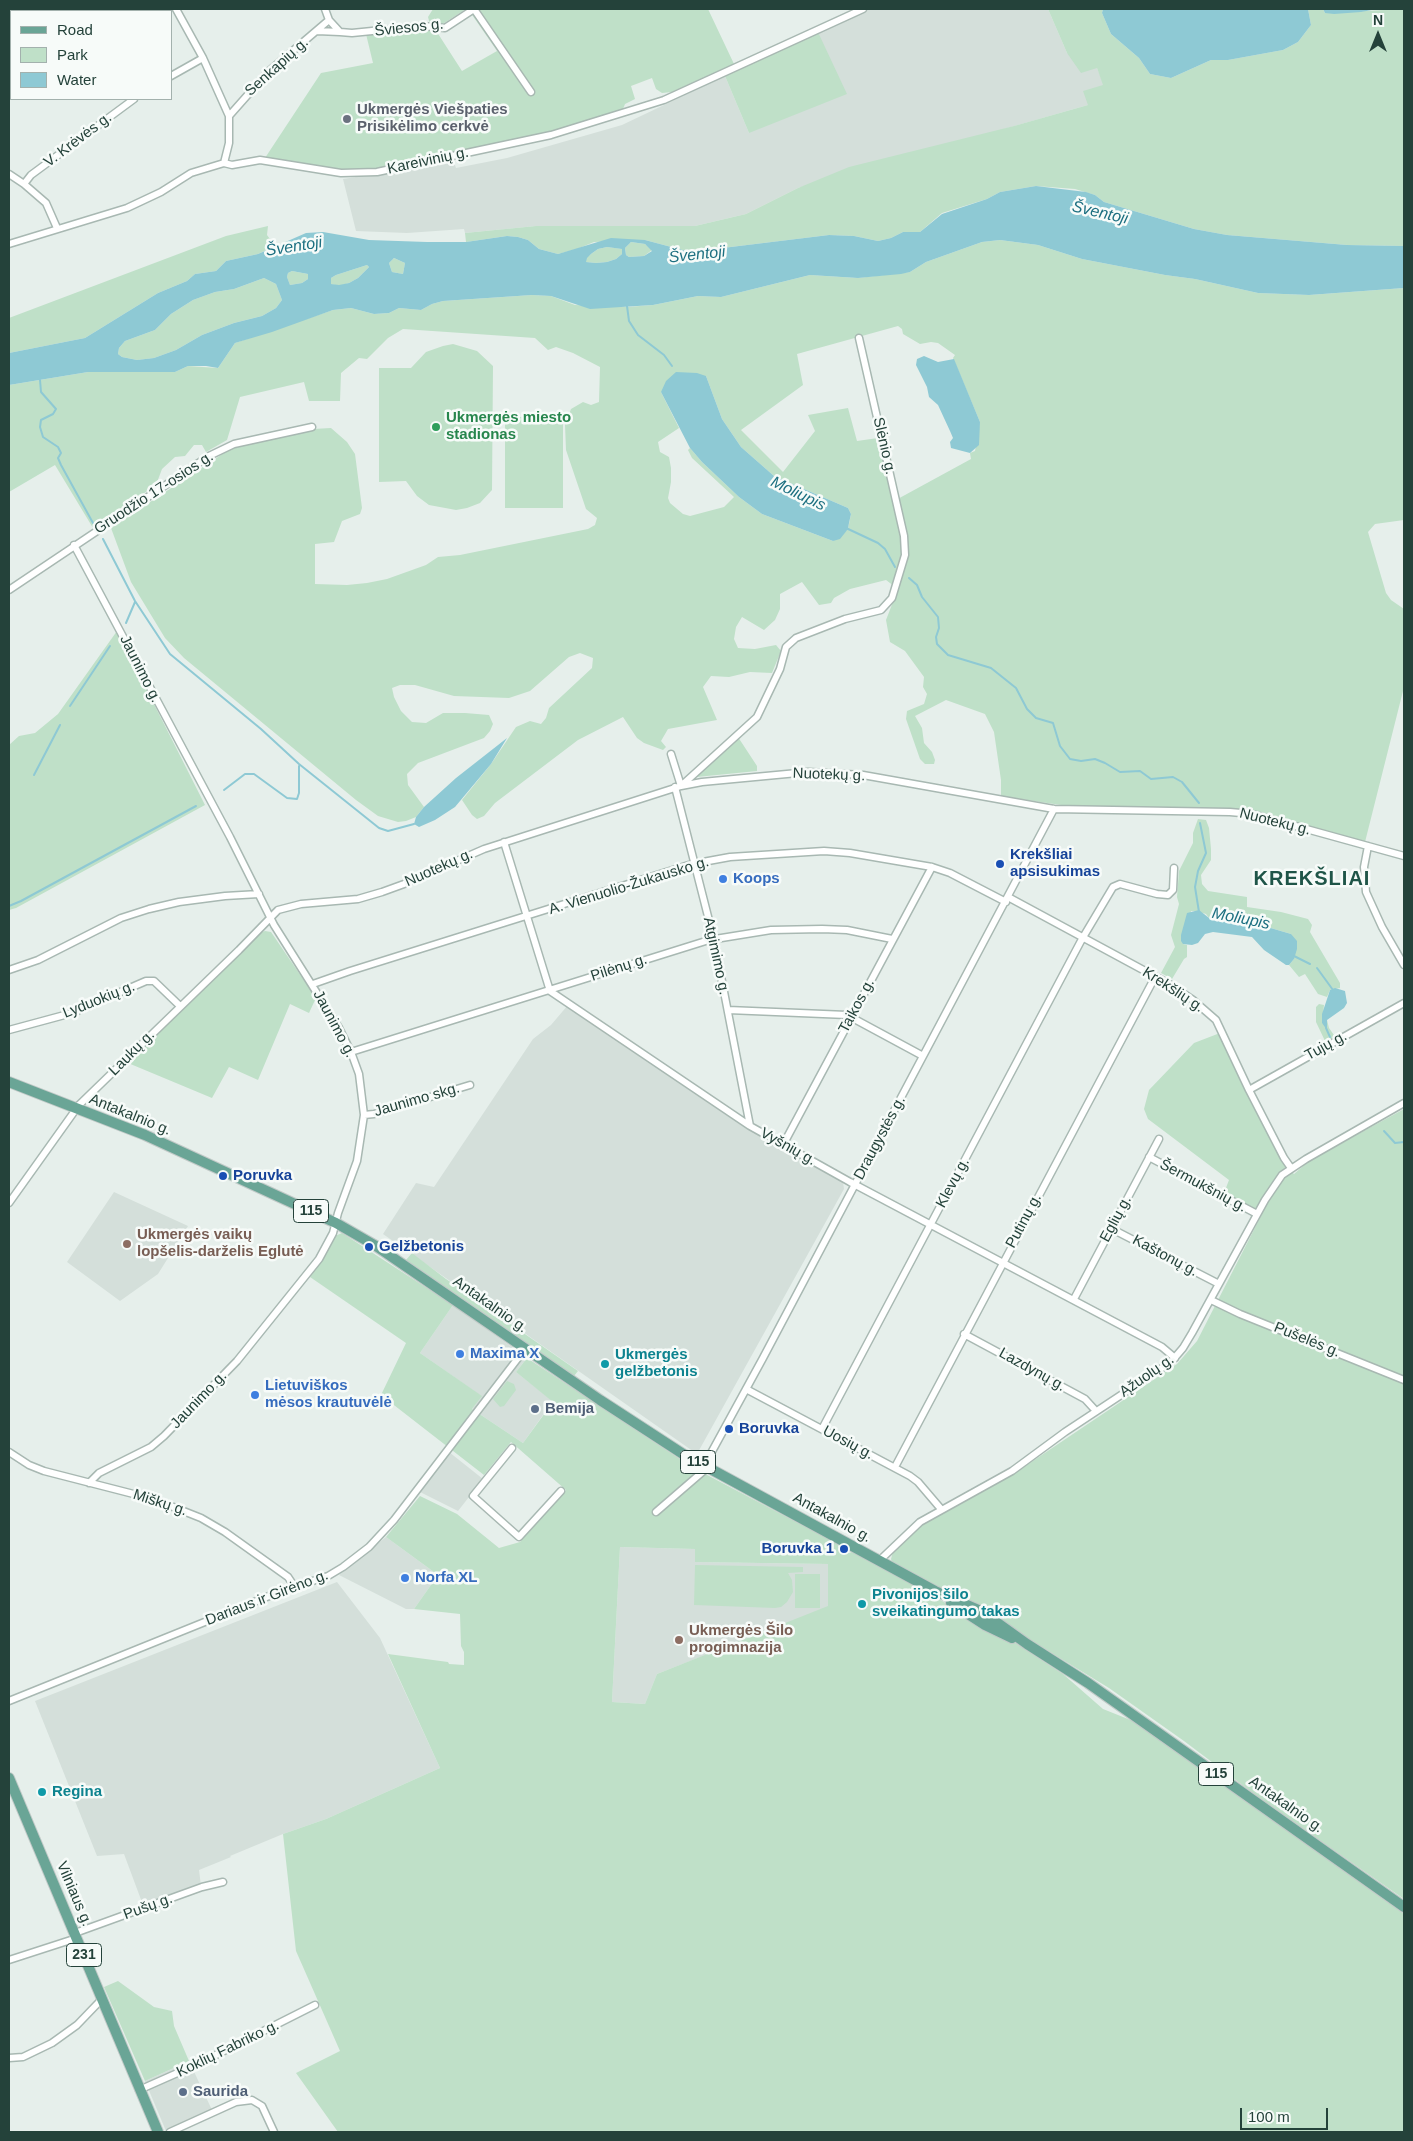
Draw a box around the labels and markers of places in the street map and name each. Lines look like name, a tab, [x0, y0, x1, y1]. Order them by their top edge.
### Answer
place label: Ukmergės Viešpaties Prisikėlimo cerkvė	[357, 101, 508, 136]
marker: Ukmergės Viešpaties Prisikėlimo cerkvė	[341, 113, 353, 125]
place label: Ukmergės miesto stadionas	[446, 409, 571, 444]
marker: Ukmergės miesto stadionas	[430, 421, 442, 433]
place label: Krekšliai apsisukimas	[1010, 846, 1100, 881]
marker: Krekšliai apsisukimas	[994, 858, 1006, 870]
place label: Koops	[733, 870, 780, 888]
marker: Koops	[717, 873, 729, 885]
place label: Poruvka	[233, 1167, 292, 1185]
marker: Poruvka	[217, 1170, 229, 1182]
place label: Ukmergės vaikų lopšelis-darželis Eglutė	[137, 1226, 304, 1261]
marker: Ukmergės vaikų lopšelis-darželis Eglutė	[121, 1238, 133, 1250]
place label: Gelžbetonis	[379, 1238, 464, 1256]
marker: Gelžbetonis	[363, 1241, 375, 1253]
place label: Maxima X	[470, 1345, 539, 1363]
place label: Ukmergės gelžbetonis	[615, 1346, 698, 1381]
marker: Maxima X	[454, 1348, 466, 1360]
marker: Ukmergės gelžbetonis	[599, 1358, 611, 1370]
place label: Lietuviškos mėsos krautuvėlė	[265, 1377, 392, 1412]
marker: Lietuviškos mėsos krautuvėlė	[249, 1389, 261, 1401]
place label: Bemija	[545, 1400, 594, 1418]
marker: Bemija	[529, 1403, 541, 1415]
place label: Boruvka	[739, 1420, 799, 1438]
marker: Boruvka	[723, 1423, 735, 1435]
place label: Boruvka 1	[761, 1540, 834, 1558]
marker: Boruvka 1	[838, 1543, 850, 1555]
place label: Norfa XL	[415, 1569, 478, 1587]
marker: Norfa XL	[399, 1572, 411, 1584]
place label: Pivonijos šilo sveikatingumo takas	[872, 1586, 1020, 1621]
marker: Pivonijos šilo sveikatingumo takas	[856, 1598, 868, 1610]
place label: Ukmergės Šilo progimnazija	[689, 1622, 793, 1657]
marker: Ukmergės Šilo progimnazija	[673, 1634, 685, 1646]
place label: Regina	[52, 1783, 102, 1801]
marker: Regina	[36, 1786, 48, 1798]
place label: Saurida	[193, 2083, 248, 2101]
marker: Saurida	[177, 2086, 189, 2098]

